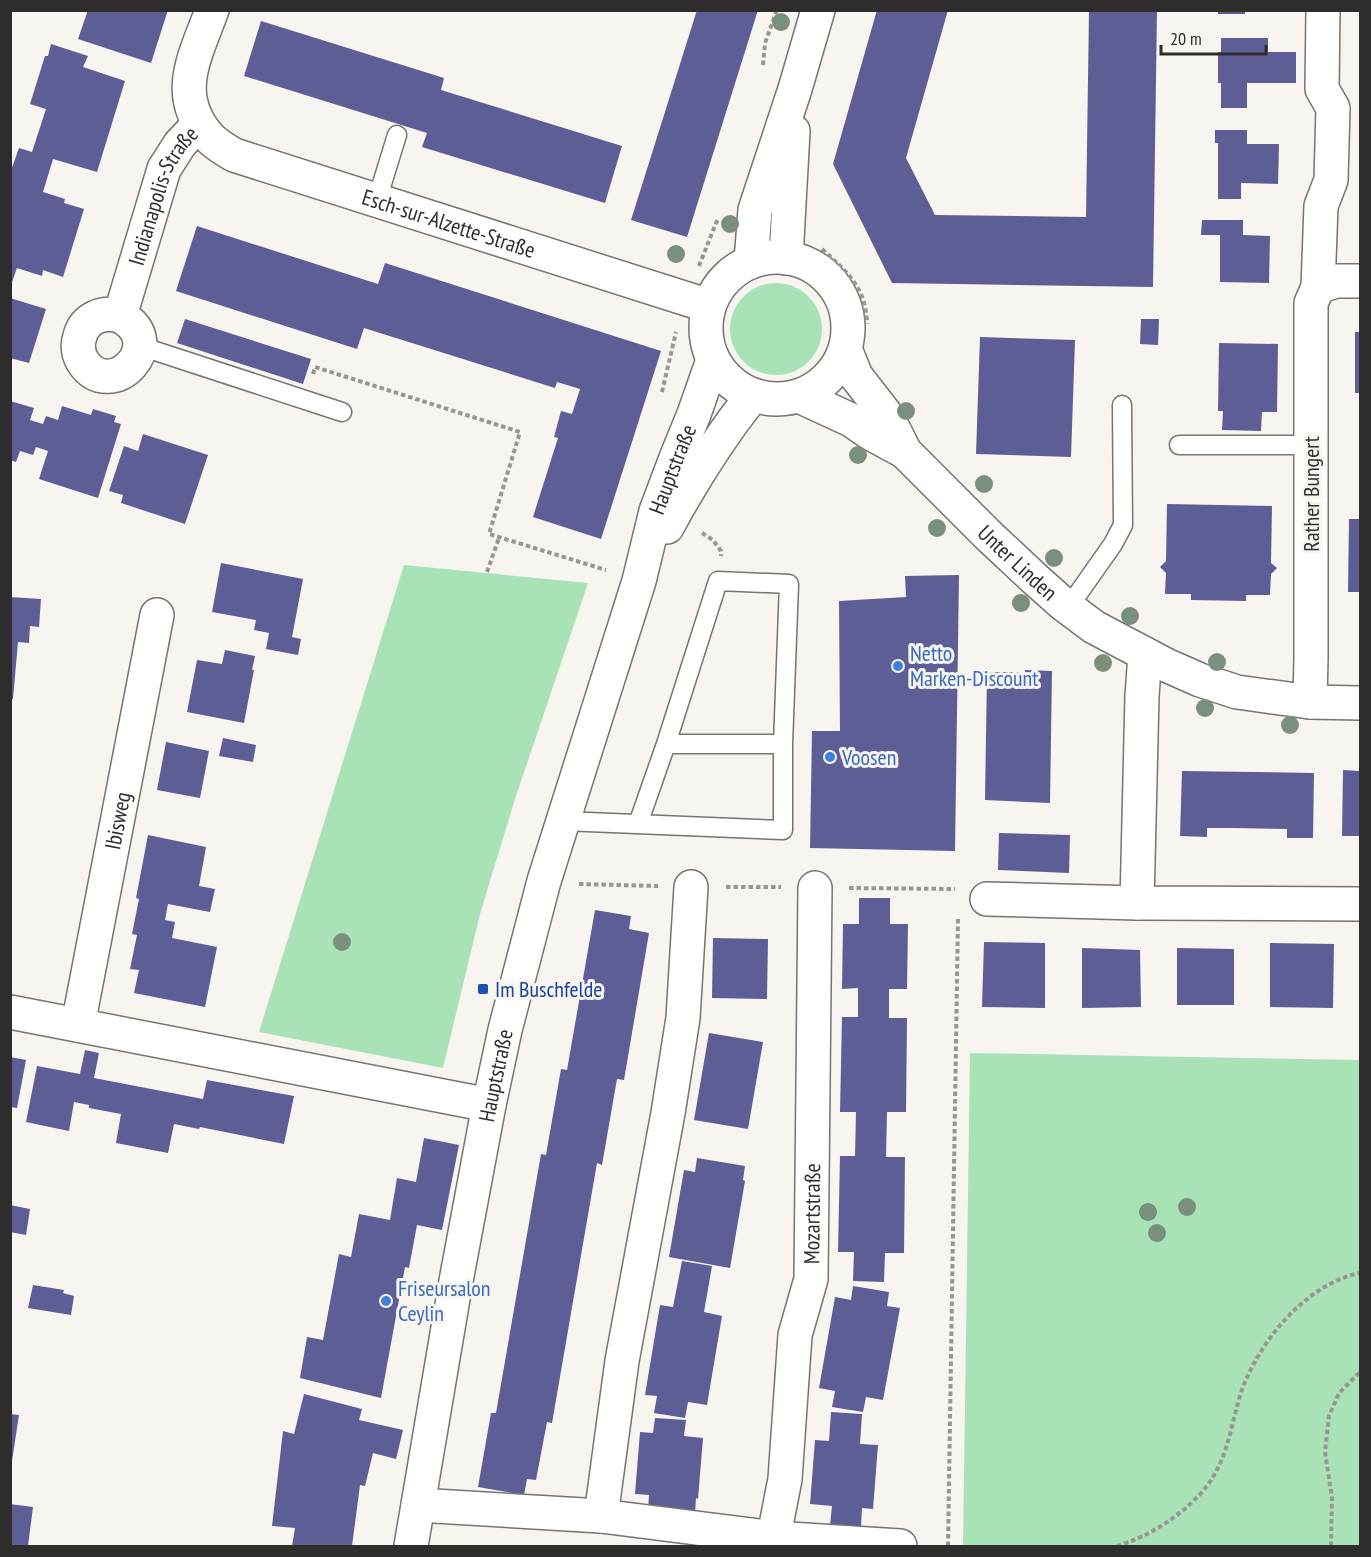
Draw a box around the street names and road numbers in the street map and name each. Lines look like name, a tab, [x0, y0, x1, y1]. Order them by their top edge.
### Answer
street label: Indianapolis-Straße	[122, 120, 204, 269]
street label: Esch-sur-Alzette-Straße	[359, 183, 539, 264]
street label: Hauptstraße	[642, 420, 702, 518]
street label: Rather Bungert	[1297, 436, 1325, 552]
street label: Unter Linden	[972, 519, 1063, 606]
street label: Ibisweg	[98, 790, 137, 852]
street label: Hauptstraße	[472, 1027, 519, 1124]
street label: Mozartstraße	[797, 1163, 826, 1264]

